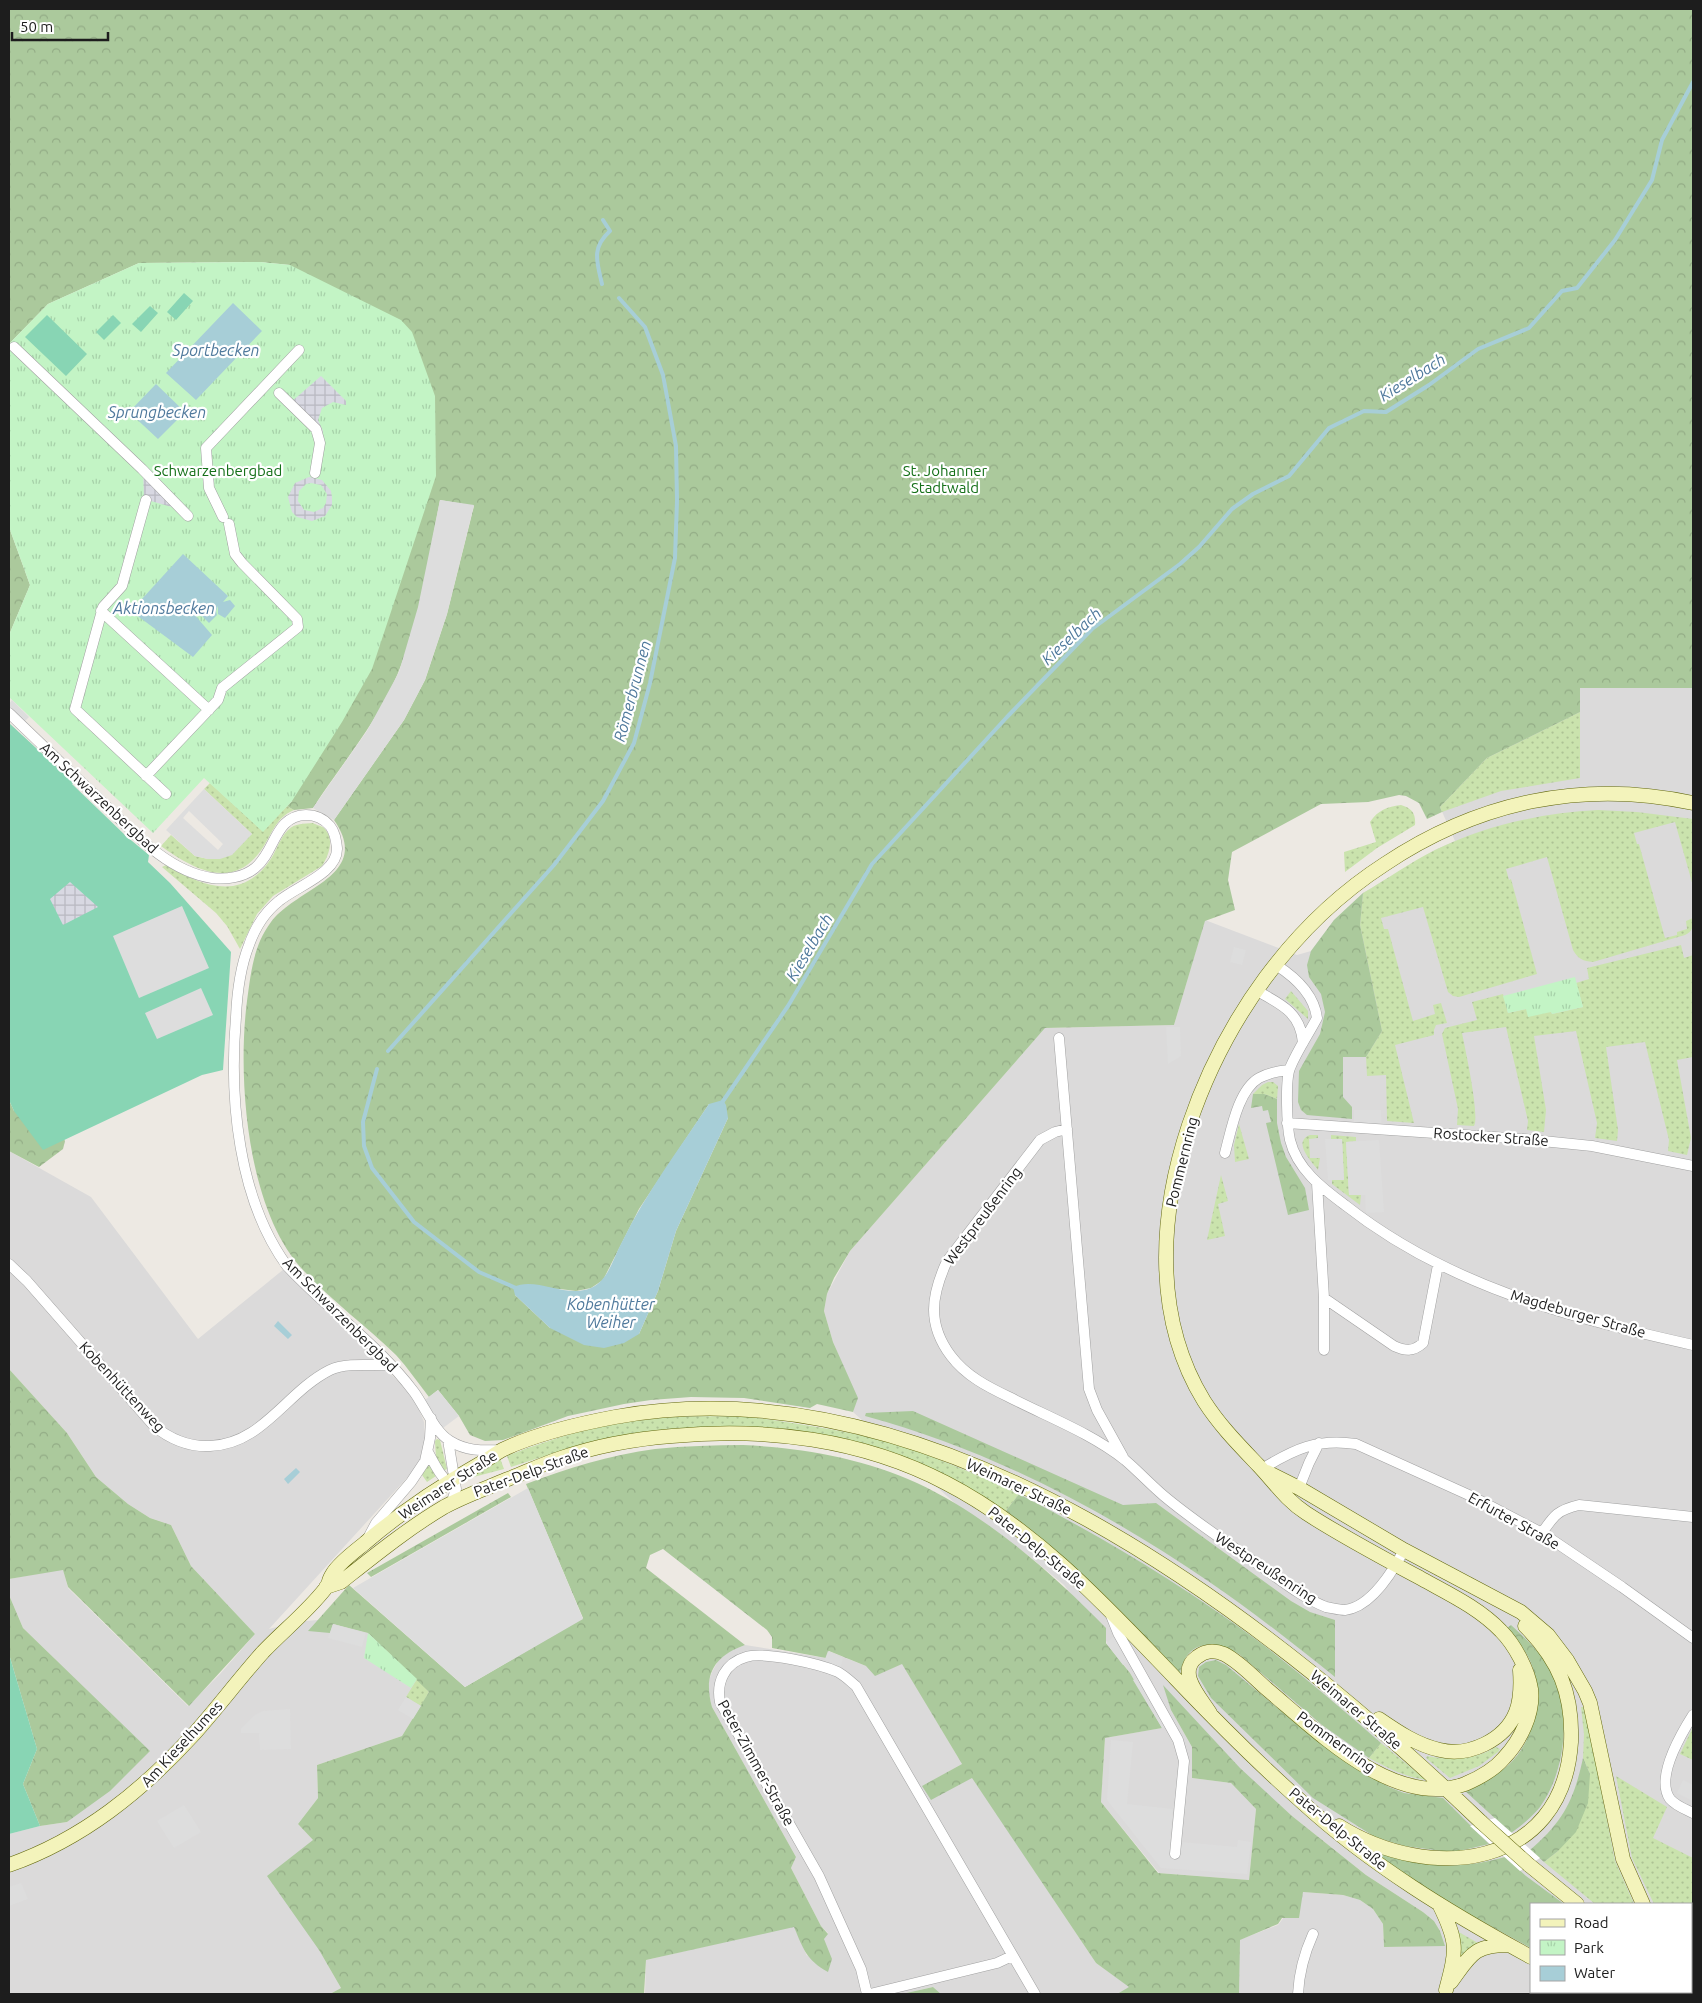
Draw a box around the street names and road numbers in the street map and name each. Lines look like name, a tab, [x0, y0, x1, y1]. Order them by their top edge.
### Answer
street label: Am Schwarzenbergbad	[37, 739, 162, 857]
street label: Pommernring	[1162, 1115, 1201, 1209]
street label: Rostocker Straße	[1433, 1124, 1549, 1149]
street label: Westpreußenring	[940, 1163, 1025, 1268]
street label: Am Schwarzenbergbad	[280, 1254, 401, 1375]
street label: Magdeburger Straße	[1509, 1286, 1648, 1341]
street label: Kobenhüttenweg	[76, 1338, 169, 1435]
street label: Pater-Delp-Straße	[471, 1443, 590, 1500]
street label: Weimarer Straße	[395, 1446, 500, 1523]
street label: Weimarer Straße	[964, 1455, 1074, 1518]
street label: Erfurter Straße	[1466, 1488, 1563, 1553]
street label: Pater-Delp-Straße	[985, 1503, 1090, 1592]
street label: Westpreußenring	[1212, 1528, 1320, 1607]
street label: Weimarer Straße	[1307, 1667, 1405, 1753]
street label: Am Kieselhumes	[138, 1697, 226, 1790]
street label: Peter-Zimmer-Straße	[715, 1697, 798, 1829]
street label: Pommernring	[1294, 1708, 1379, 1776]
street label: Pater-Delp-Straße	[1286, 1784, 1391, 1873]

